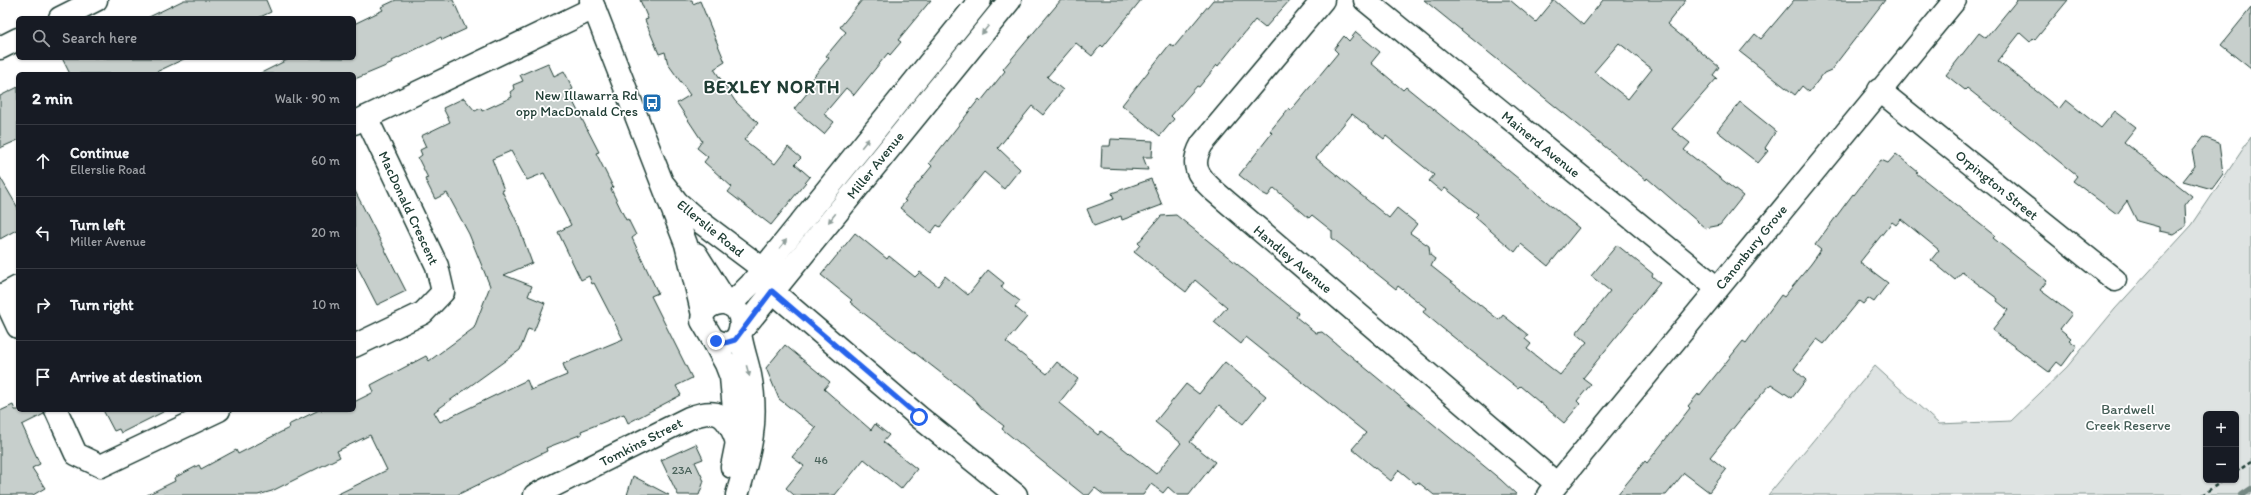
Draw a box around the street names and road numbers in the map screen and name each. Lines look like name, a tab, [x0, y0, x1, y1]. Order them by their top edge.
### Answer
street label: Mainerd Avenue	[1498, 107, 1584, 181]
street label: Miller Avenue	[843, 128, 908, 202]
street label: Orpington Street	[1952, 147, 2042, 224]
street label: MacDonald Crescent	[375, 149, 442, 268]
street label: Ellerslie Road	[674, 196, 748, 261]
street label: Canonbury Grove	[1712, 201, 1791, 293]
street label: Handley Avenue	[1250, 222, 1336, 297]
street label: Tomkins Street	[597, 414, 686, 471]

